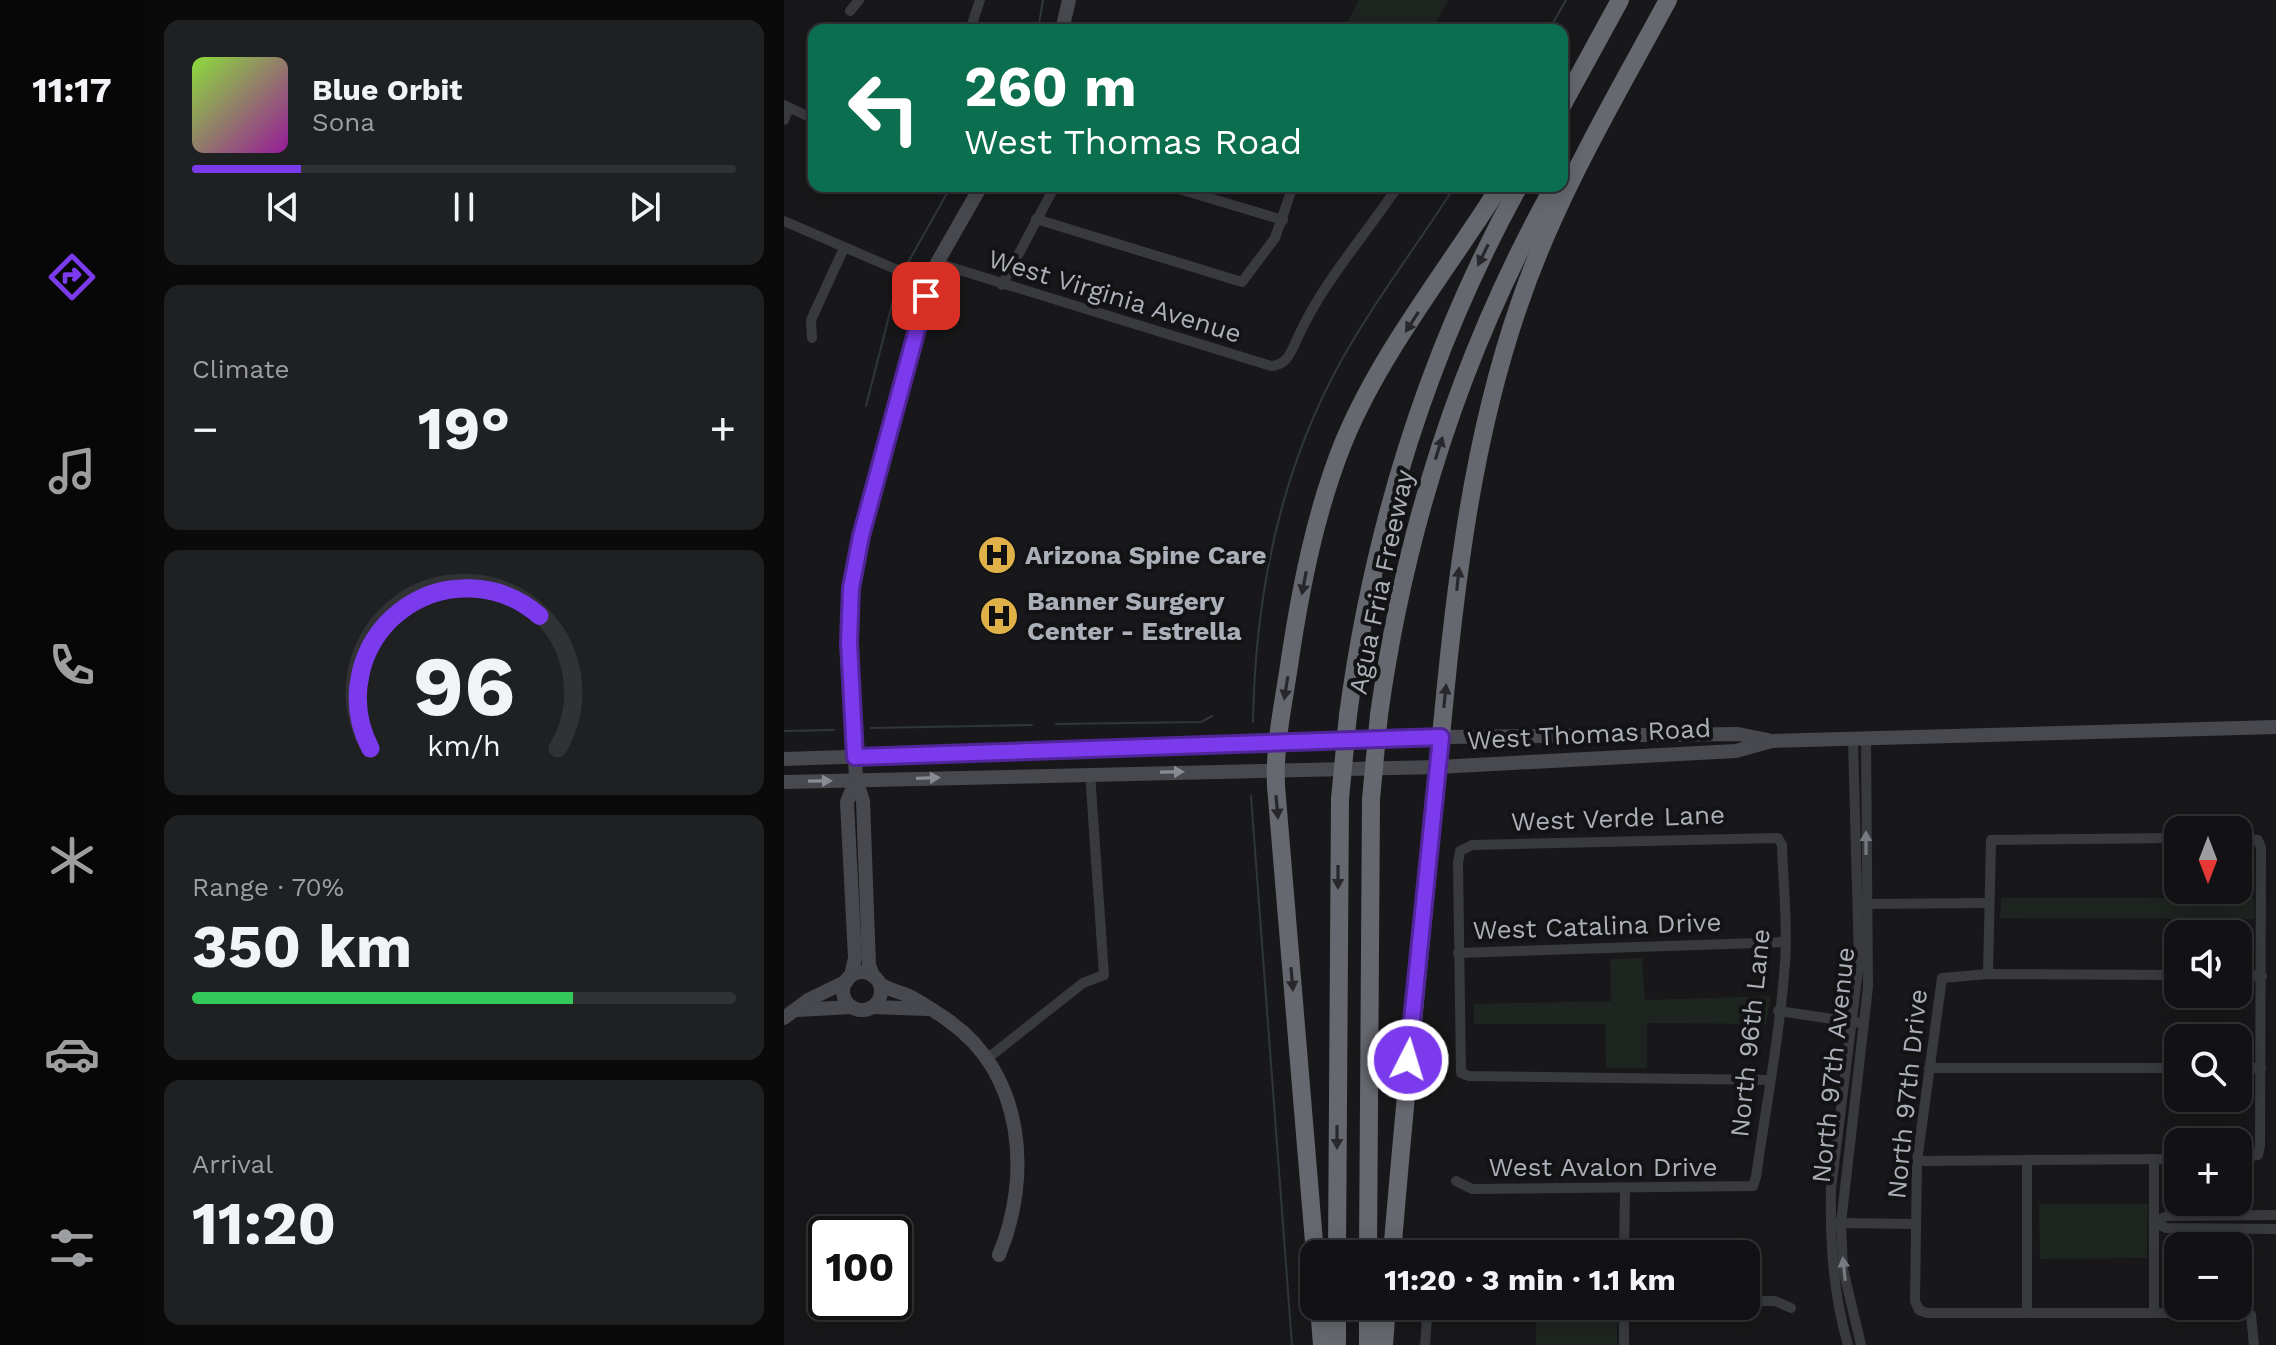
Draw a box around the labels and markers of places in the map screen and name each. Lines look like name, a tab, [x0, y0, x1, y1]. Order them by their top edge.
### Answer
pin	[892, 262, 960, 330]
hospital icon: Arizona Spine Care	[976, 534, 1018, 576]
place label: Arizona Spine Care	[1025, 540, 1267, 570]
place label: Banner Surgery Center - Estrella	[1027, 586, 1242, 646]
hospital icon: Banner Surgery Center - Estrella	[978, 595, 1020, 637]

